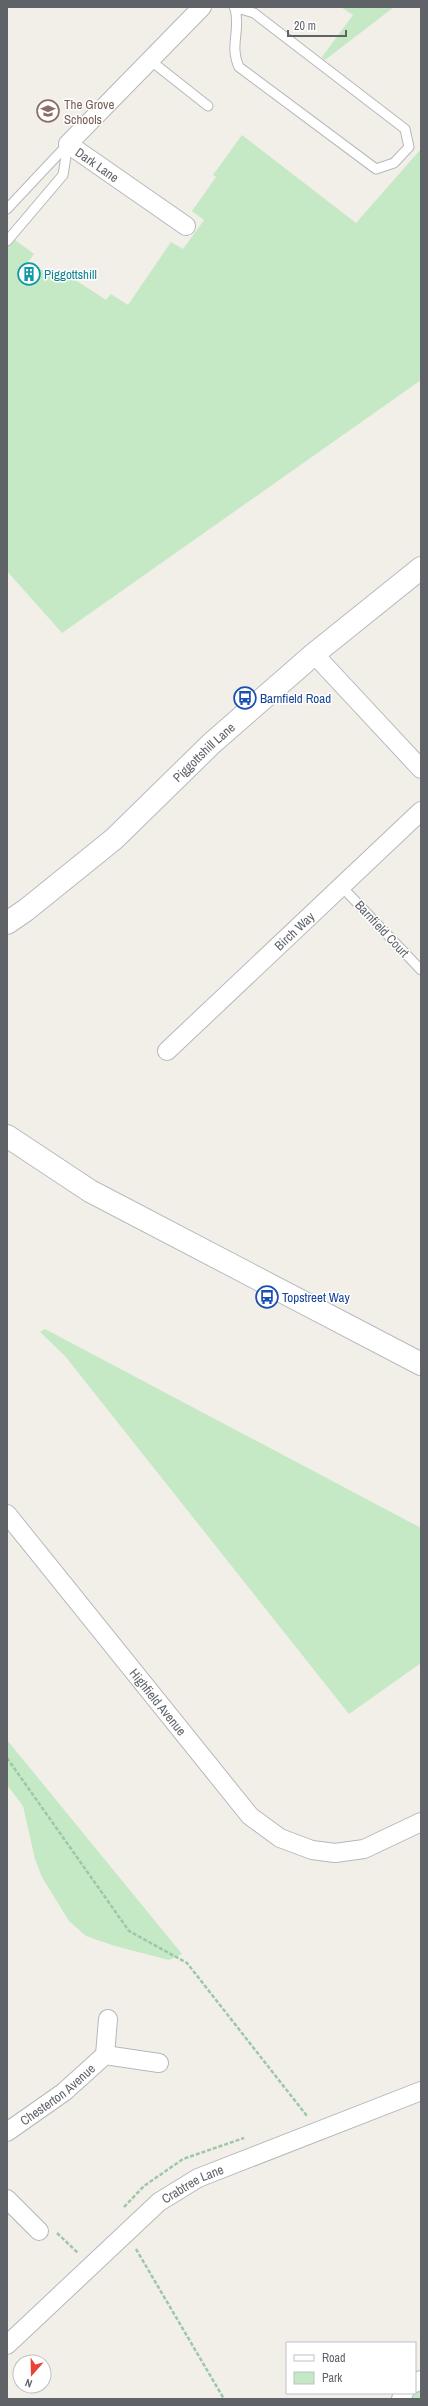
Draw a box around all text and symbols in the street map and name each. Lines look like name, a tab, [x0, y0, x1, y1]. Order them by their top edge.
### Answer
scale bar	[288, 12, 346, 38]
text: 20 m	[294, 18, 316, 34]
place label: The Grove Schools	[64, 96, 114, 128]
school or university icon: The Grove Schools	[35, 98, 61, 124]
street label: Dark Lane	[72, 144, 122, 186]
building icon: Piggottshill	[16, 261, 42, 287]
place label: Piggottshill	[44, 266, 97, 283]
bus stop icon: Barnfield Road	[232, 685, 258, 711]
place label: Barnfield Road	[260, 690, 331, 707]
street label: Piggottshill Lane	[169, 719, 238, 786]
street label: Barnfield Court	[351, 897, 413, 961]
street label: Birch Way	[271, 907, 318, 954]
bus stop icon: Topstreet Way	[254, 1284, 280, 1310]
place label: Topstreet Way	[282, 1289, 350, 1306]
street label: Highfield Avenue	[126, 1665, 190, 1739]
street label: Chesterton Avenue	[17, 2060, 98, 2129]
street label: Crabtree Lane	[158, 2160, 226, 2207]
legend	[286, 2342, 416, 2394]
text: Road	[322, 2350, 346, 2366]
north arrow	[12, 2354, 52, 2394]
text: Park	[322, 2370, 342, 2386]
text: N	[23, 2376, 34, 2391]

